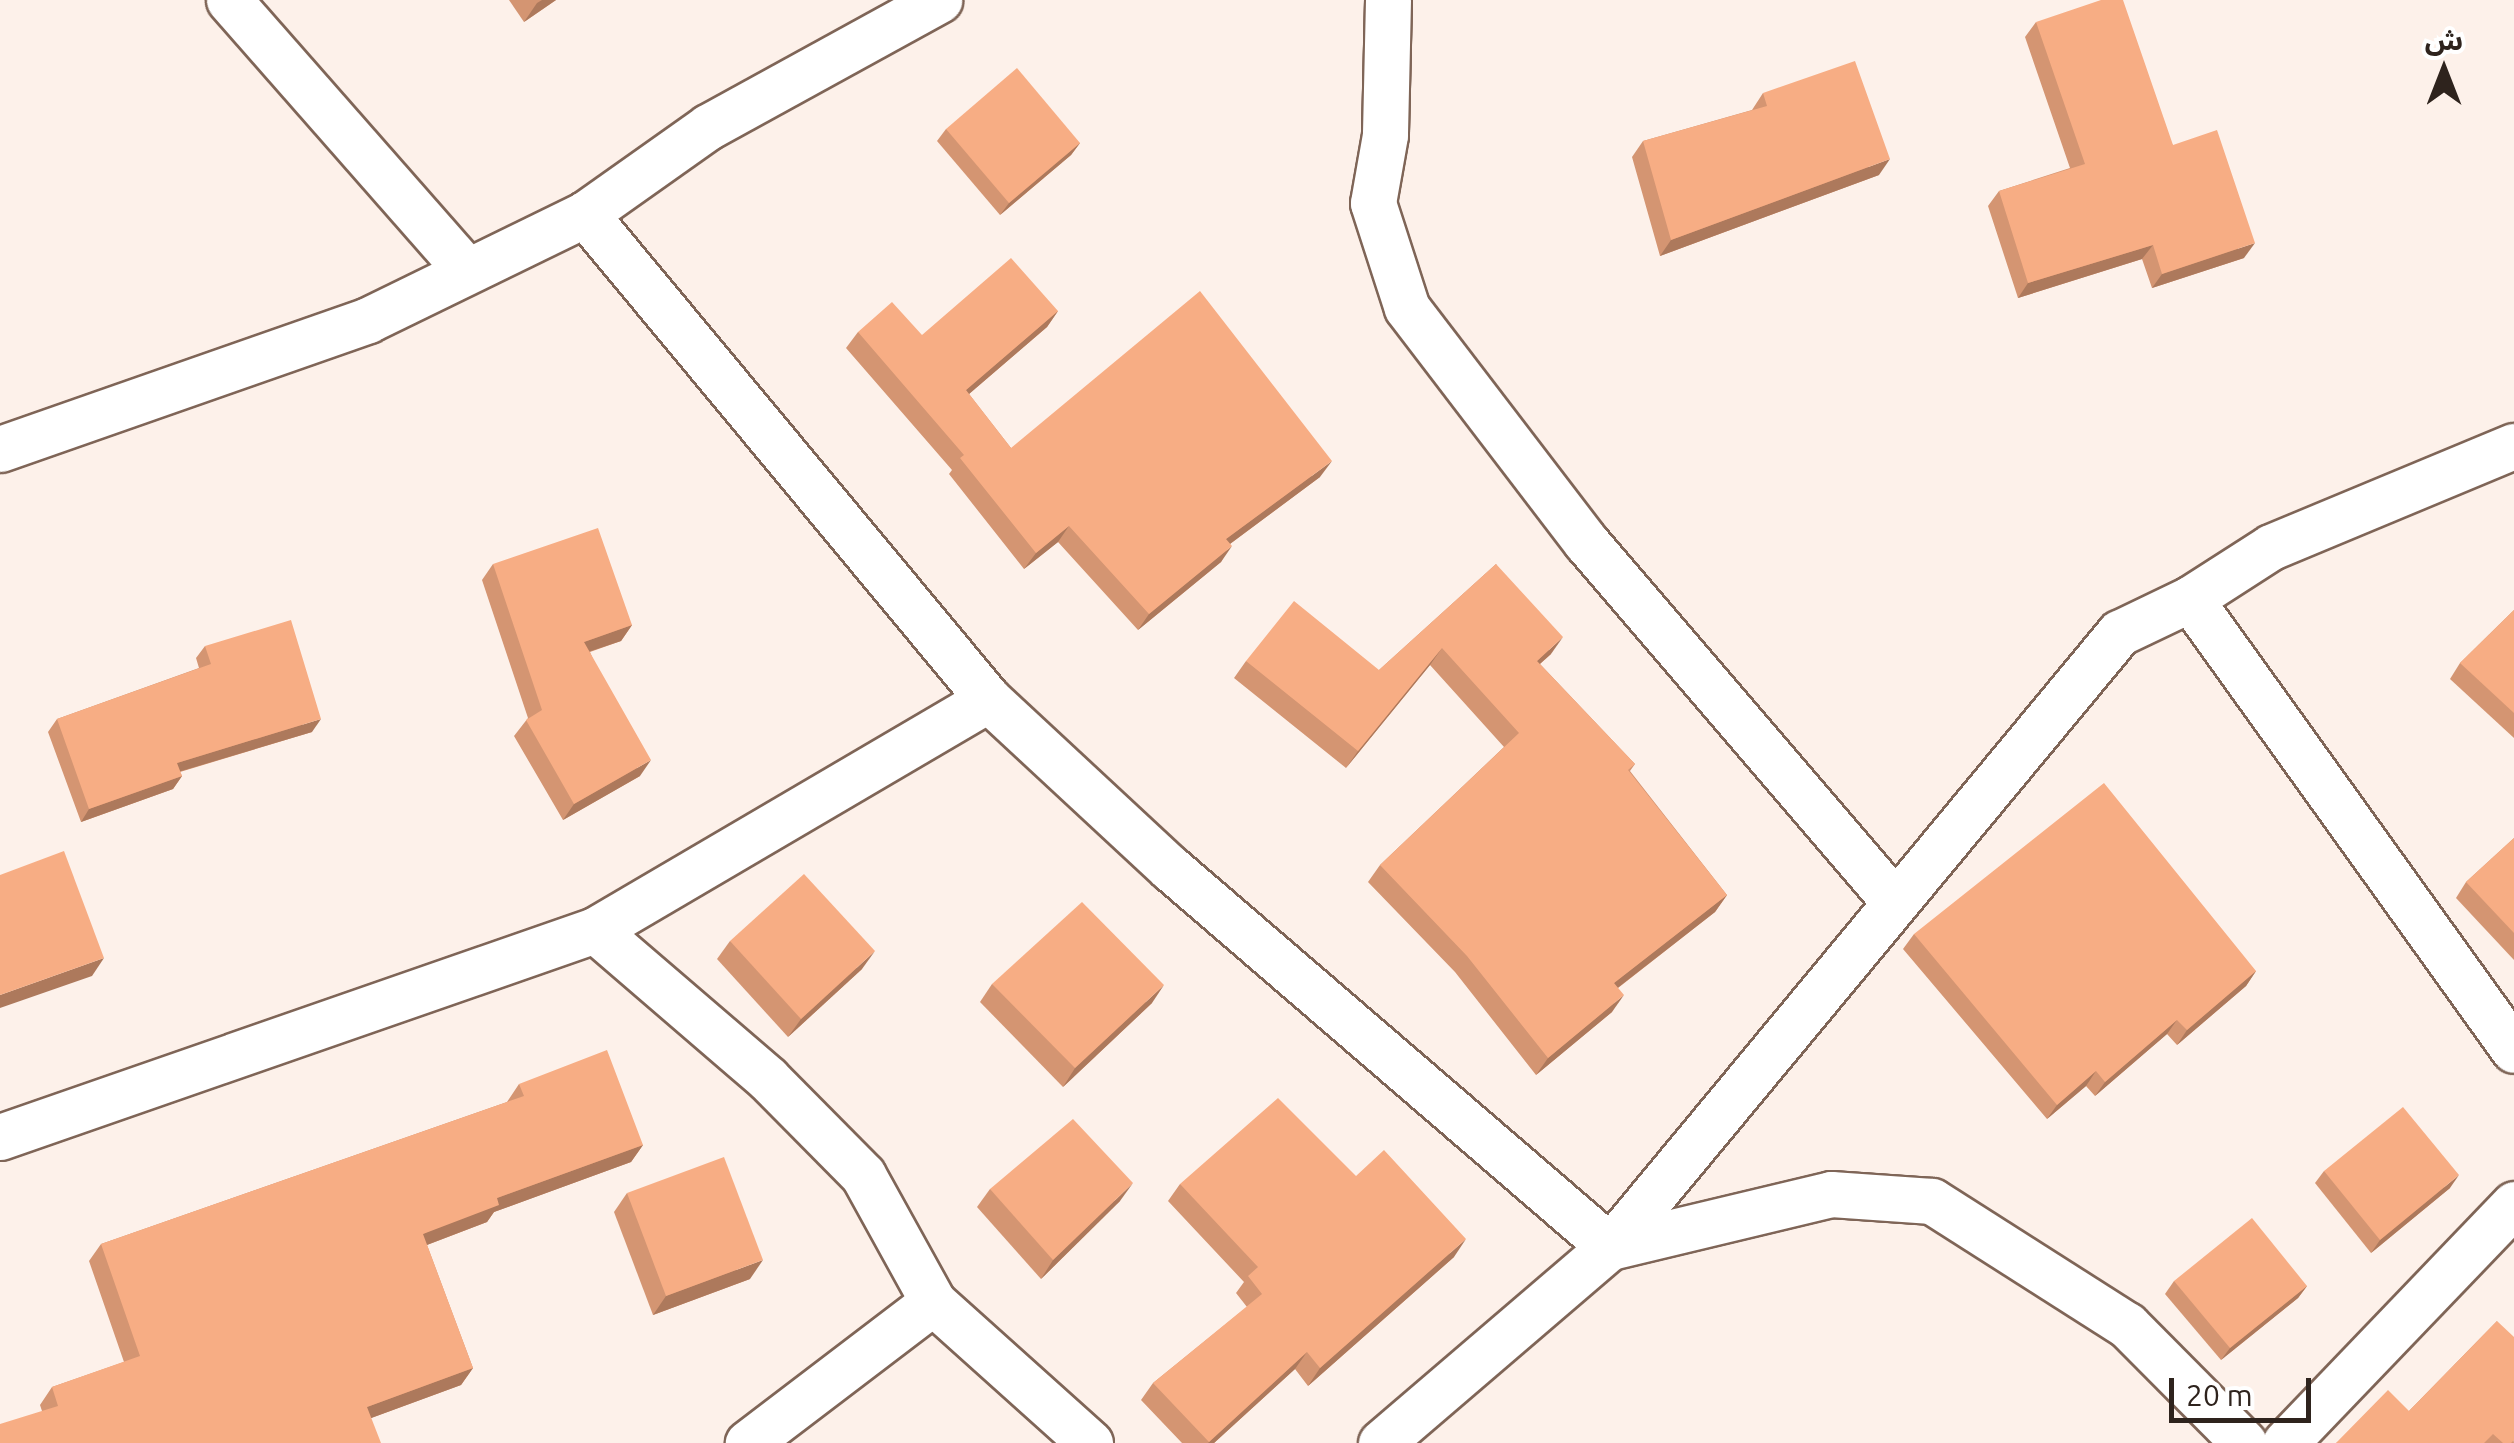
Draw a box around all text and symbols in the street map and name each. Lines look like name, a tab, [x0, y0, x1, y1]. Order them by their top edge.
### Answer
north arrow	[2394, 20, 2494, 120]
text: ش	[2425, 24, 2463, 55]
scale bar	[2174, 1358, 2316, 1420]
text: 20 m	[2186, 1378, 2253, 1412]

